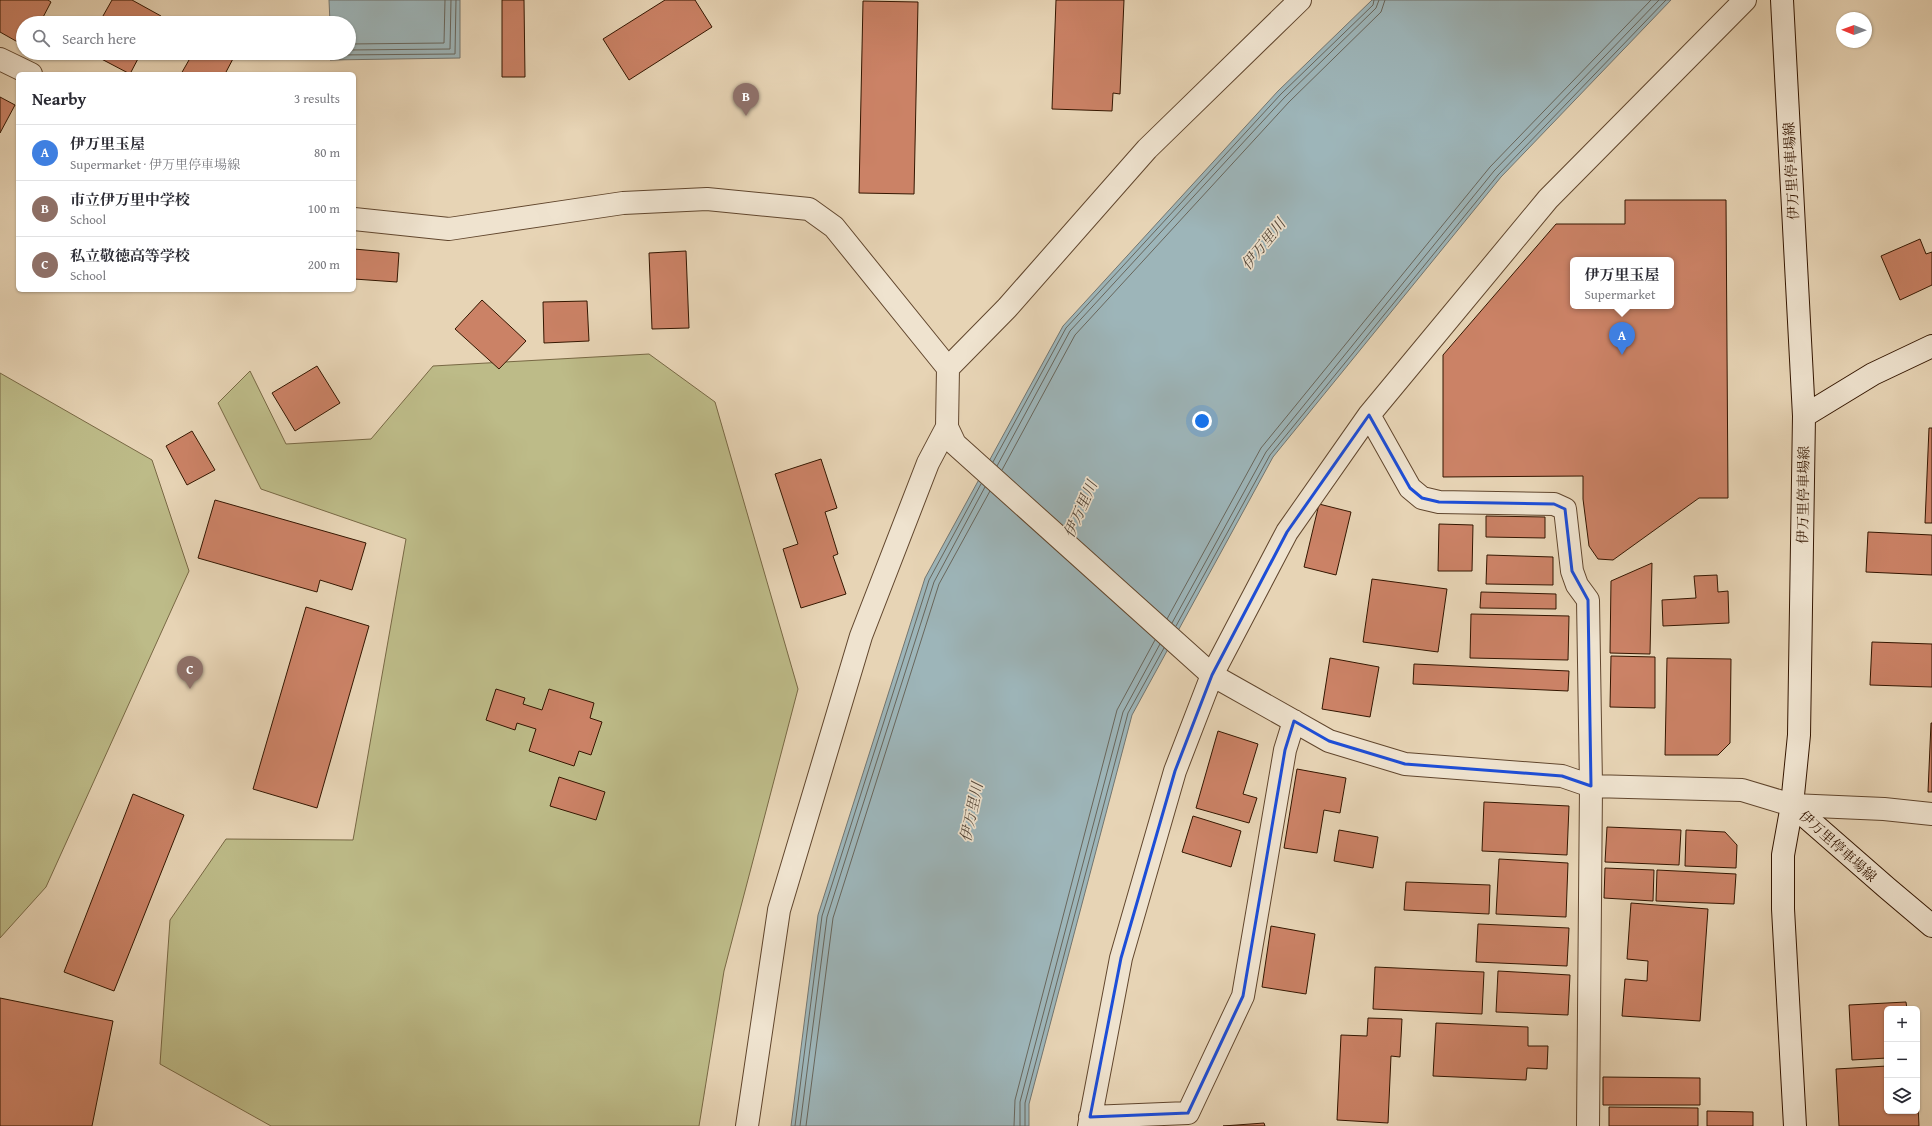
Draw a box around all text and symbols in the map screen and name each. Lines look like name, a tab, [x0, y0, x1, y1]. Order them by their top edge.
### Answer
north arrow	[1836, 12, 1872, 48]
search box	[16, 16, 356, 60]
icon: search	[30, 27, 52, 49]
text: Search here	[62, 28, 136, 49]
pin: B	[733, 83, 759, 116]
text: Nearby	[32, 86, 86, 111]
text: 3 results	[294, 89, 340, 108]
street label: 伊万里停車場線	[1778, 122, 1804, 220]
text: 伊万里玉屋	[70, 133, 145, 154]
text: A	[41, 143, 49, 162]
text: 80 m	[314, 143, 340, 162]
text: Supermarket · 伊万里停車場線	[70, 155, 240, 174]
text: 市立伊万里中学校	[70, 189, 190, 210]
text: B	[41, 199, 49, 218]
text: 100 m	[308, 199, 340, 218]
text: School	[70, 210, 106, 229]
water label: 伊万里川	[1236, 213, 1291, 274]
text: 私立敬徳高等学校	[70, 245, 190, 266]
text: C	[41, 255, 49, 274]
text: 200 m	[308, 255, 340, 274]
popup	[1570, 257, 1674, 309]
text: 伊万里玉屋	[1584, 264, 1660, 285]
text: School	[70, 266, 106, 285]
text: Supermarket	[1584, 285, 1656, 304]
pin: A	[1609, 322, 1635, 355]
your location	[1192, 411, 1212, 431]
street label: 伊万里停車場線	[1792, 446, 1814, 544]
water label: 伊万里川	[1058, 476, 1103, 541]
pin: C	[177, 656, 203, 689]
water label: 伊万里川	[954, 779, 988, 844]
street label: 伊万里停車場線	[1795, 806, 1881, 886]
map controls	[1884, 1006, 1920, 1114]
button: +	[1884, 1006, 1920, 1042]
button: −	[1884, 1042, 1920, 1078]
button: layers	[1884, 1078, 1920, 1114]

